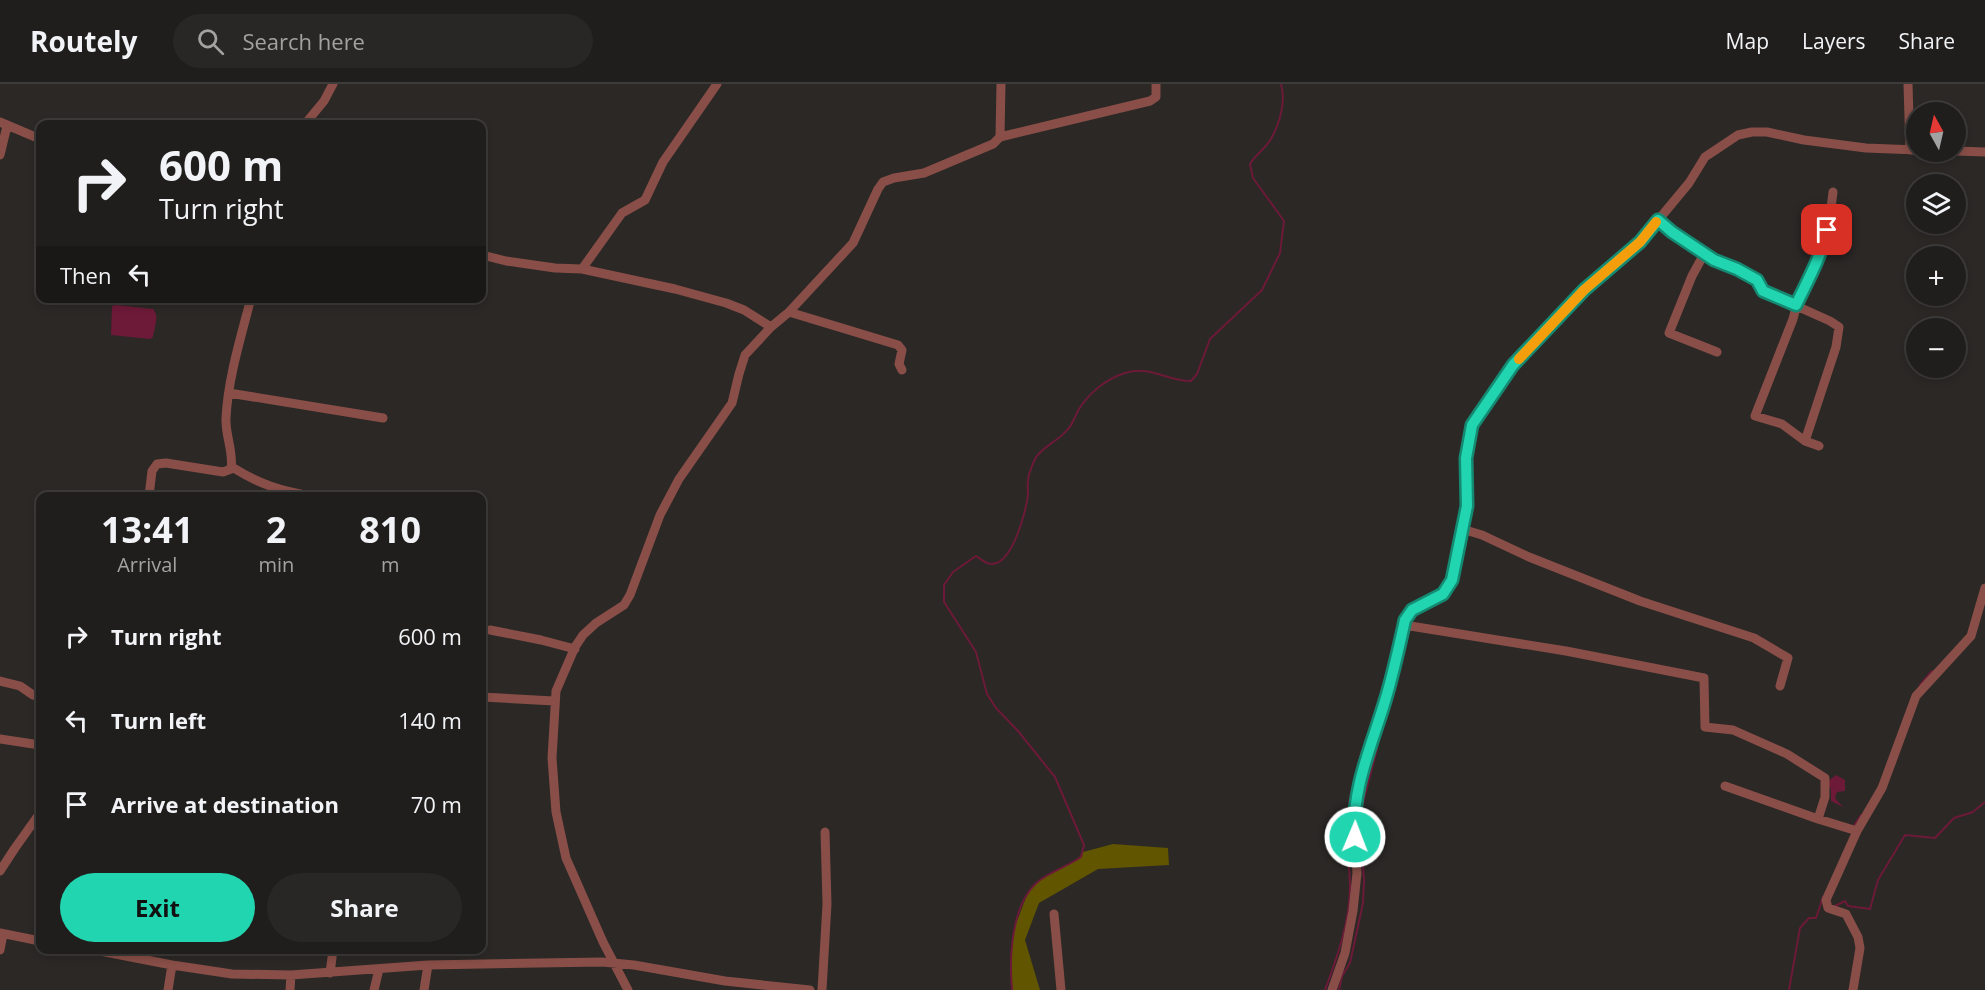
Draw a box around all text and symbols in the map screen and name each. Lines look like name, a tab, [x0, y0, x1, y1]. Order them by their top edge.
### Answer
search box	[173, 14, 593, 68]
text: Routely	[30, 22, 137, 60]
icon: search	[194, 25, 227, 58]
text: Search here	[242, 26, 365, 56]
text: Map	[1726, 27, 1769, 55]
text: Layers	[1802, 27, 1866, 55]
text: Share	[1899, 27, 1955, 55]
north arrow	[1906, 102, 1966, 162]
map controls	[1906, 102, 1966, 378]
text: 600 m	[159, 136, 283, 193]
icon: right	[60, 144, 138, 222]
button: layers	[1906, 174, 1966, 234]
text: Turn right	[159, 190, 284, 227]
pin	[1801, 204, 1852, 255]
icon: arrive	[1810, 213, 1843, 246]
button: +	[1906, 246, 1966, 306]
icon: left	[123, 258, 156, 291]
text: Then	[60, 260, 111, 290]
button: −	[1906, 318, 1966, 378]
text: 13:41	[101, 505, 194, 554]
text: 2	[266, 505, 287, 554]
text: 810	[359, 505, 421, 554]
text: Arrival	[117, 551, 177, 578]
text: min	[258, 551, 294, 578]
text: m	[381, 551, 399, 578]
icon: right	[60, 620, 93, 653]
text: Turn right	[111, 621, 222, 651]
text: 600 m	[398, 621, 462, 651]
icon: left	[60, 704, 93, 737]
text: Turn left	[111, 705, 206, 735]
text: 140 m	[398, 705, 462, 735]
icon: arrive	[60, 788, 93, 821]
text: Arrive at destination	[111, 789, 339, 819]
text: 70 m	[411, 789, 462, 819]
position arrow	[1323, 805, 1387, 869]
button: Exit	[60, 873, 255, 942]
button: Share	[267, 873, 462, 942]

